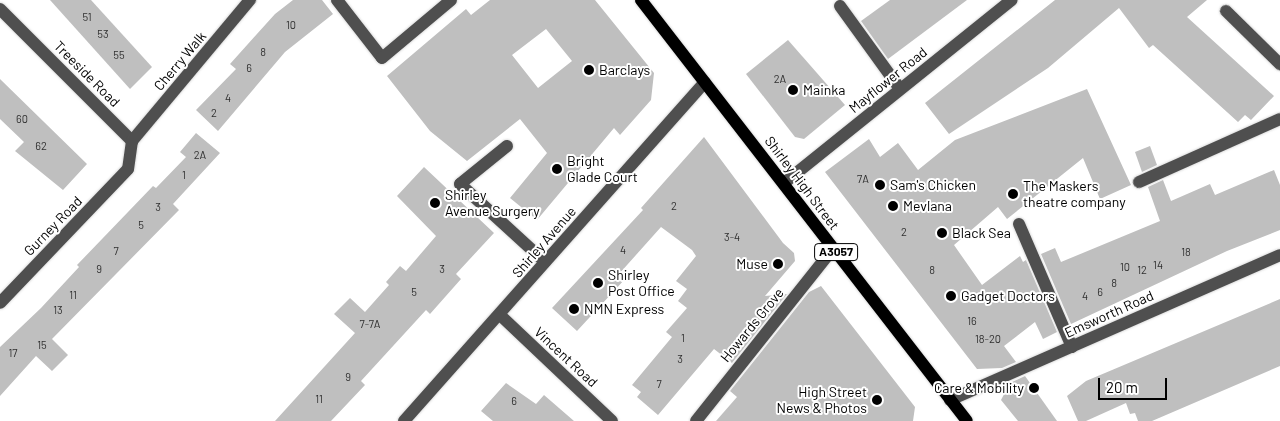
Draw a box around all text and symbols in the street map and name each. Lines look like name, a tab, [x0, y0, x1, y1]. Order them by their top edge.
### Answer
house number: 51	[82, 10, 92, 24]
house number: 10	[286, 18, 296, 32]
house number: 53	[97, 27, 109, 41]
street label: Cherry Walk	[150, 28, 210, 94]
street label: Treeside Road	[51, 38, 123, 110]
street label: Mayflower Road	[846, 43, 930, 117]
house number: 8	[260, 45, 266, 59]
house number: 55	[113, 48, 125, 62]
house number: 6	[246, 61, 252, 75]
place label: Barclays	[599, 62, 650, 78]
marker: Barclays	[583, 64, 595, 76]
house number: 2A	[774, 72, 786, 86]
place label: Mainka	[803, 82, 845, 98]
marker: Mainka	[787, 84, 799, 96]
house number: 4	[225, 91, 231, 105]
house number: 2	[211, 106, 217, 120]
house number: 60	[16, 112, 28, 126]
street label: Shirley High Street	[761, 133, 843, 233]
house number: 62	[35, 139, 47, 153]
house number: 2A	[194, 148, 206, 162]
place label: Bright Glade Court	[567, 153, 638, 186]
marker: Bright Glade Court	[551, 163, 563, 175]
house number: 1	[182, 168, 186, 182]
house number: 7A	[857, 172, 869, 186]
place label: Sam's Chicken	[890, 177, 976, 193]
place label: The Maskers theatre company	[1023, 178, 1126, 210]
marker: Sam's Chicken	[874, 179, 886, 191]
place label: Shirley Avenue Surgery	[445, 187, 540, 220]
marker: The Maskers theatre company	[1007, 188, 1019, 200]
street label: Gurney Road	[21, 193, 85, 259]
marker: Shirley Avenue Surgery	[429, 197, 441, 209]
place label: Mevlana	[903, 198, 952, 214]
house number: 2	[671, 199, 677, 213]
house number: 3	[155, 200, 161, 214]
marker: Mevlana	[887, 200, 899, 212]
street label: Shirley Avenue	[509, 203, 579, 281]
house number: 5	[138, 218, 144, 232]
house number: 2	[901, 225, 907, 239]
place label: Black Sea	[952, 225, 1011, 241]
marker: Black Sea	[936, 227, 948, 239]
house number: 3-4	[724, 230, 740, 244]
road number: A3057	[814, 242, 858, 262]
house number: 4	[620, 243, 626, 257]
house number: 7	[113, 244, 119, 258]
house number: 18	[1181, 245, 1191, 259]
place label: Muse	[736, 256, 768, 272]
marker: Muse	[772, 258, 784, 270]
house number: 14	[1153, 258, 1163, 272]
house number: 10	[1120, 260, 1130, 274]
house number: 9	[96, 262, 102, 276]
house number: 3	[439, 262, 445, 276]
house number: 8	[929, 263, 935, 277]
house number: 12	[1137, 263, 1147, 277]
place label: Shirley Post Office	[608, 267, 675, 300]
house number: 8	[1111, 276, 1117, 290]
marker: Shirley Post Office	[592, 277, 604, 289]
street label: Howards Grove	[717, 284, 787, 366]
house number: 5	[411, 285, 417, 299]
house number: 6	[1097, 285, 1103, 299]
street label: Emsworth Road	[1062, 287, 1156, 341]
house number: 11	[69, 288, 77, 302]
place label: Gadget Doctors	[961, 288, 1055, 304]
house number: 4	[1082, 289, 1088, 303]
marker: Gadget Doctors	[945, 290, 957, 302]
place label: NMN Express	[584, 301, 664, 317]
house number: 13	[53, 303, 63, 317]
marker: NMN Express	[568, 303, 580, 315]
house number: 16	[967, 314, 977, 328]
house number: 7-7A	[359, 317, 381, 331]
street label: Vincent Road	[531, 323, 601, 391]
house number: 1	[681, 331, 685, 345]
house number: 18-20	[975, 332, 1001, 346]
house number: 15	[37, 338, 47, 352]
house number: 17	[8, 346, 18, 360]
house number: 3	[677, 352, 683, 366]
scale bar	[1100, 368, 1169, 400]
house number: 9	[345, 370, 351, 384]
house number: 7	[656, 377, 662, 391]
text: 20 m	[1106, 378, 1138, 396]
place label: Care & Mobility	[934, 380, 1024, 396]
marker: Care & Mobility	[1028, 382, 1040, 394]
place label: High Street News & Photos	[777, 384, 867, 417]
house number: 11	[315, 392, 323, 406]
house number: 6	[511, 394, 517, 408]
marker: High Street News & Photos	[871, 394, 883, 406]

